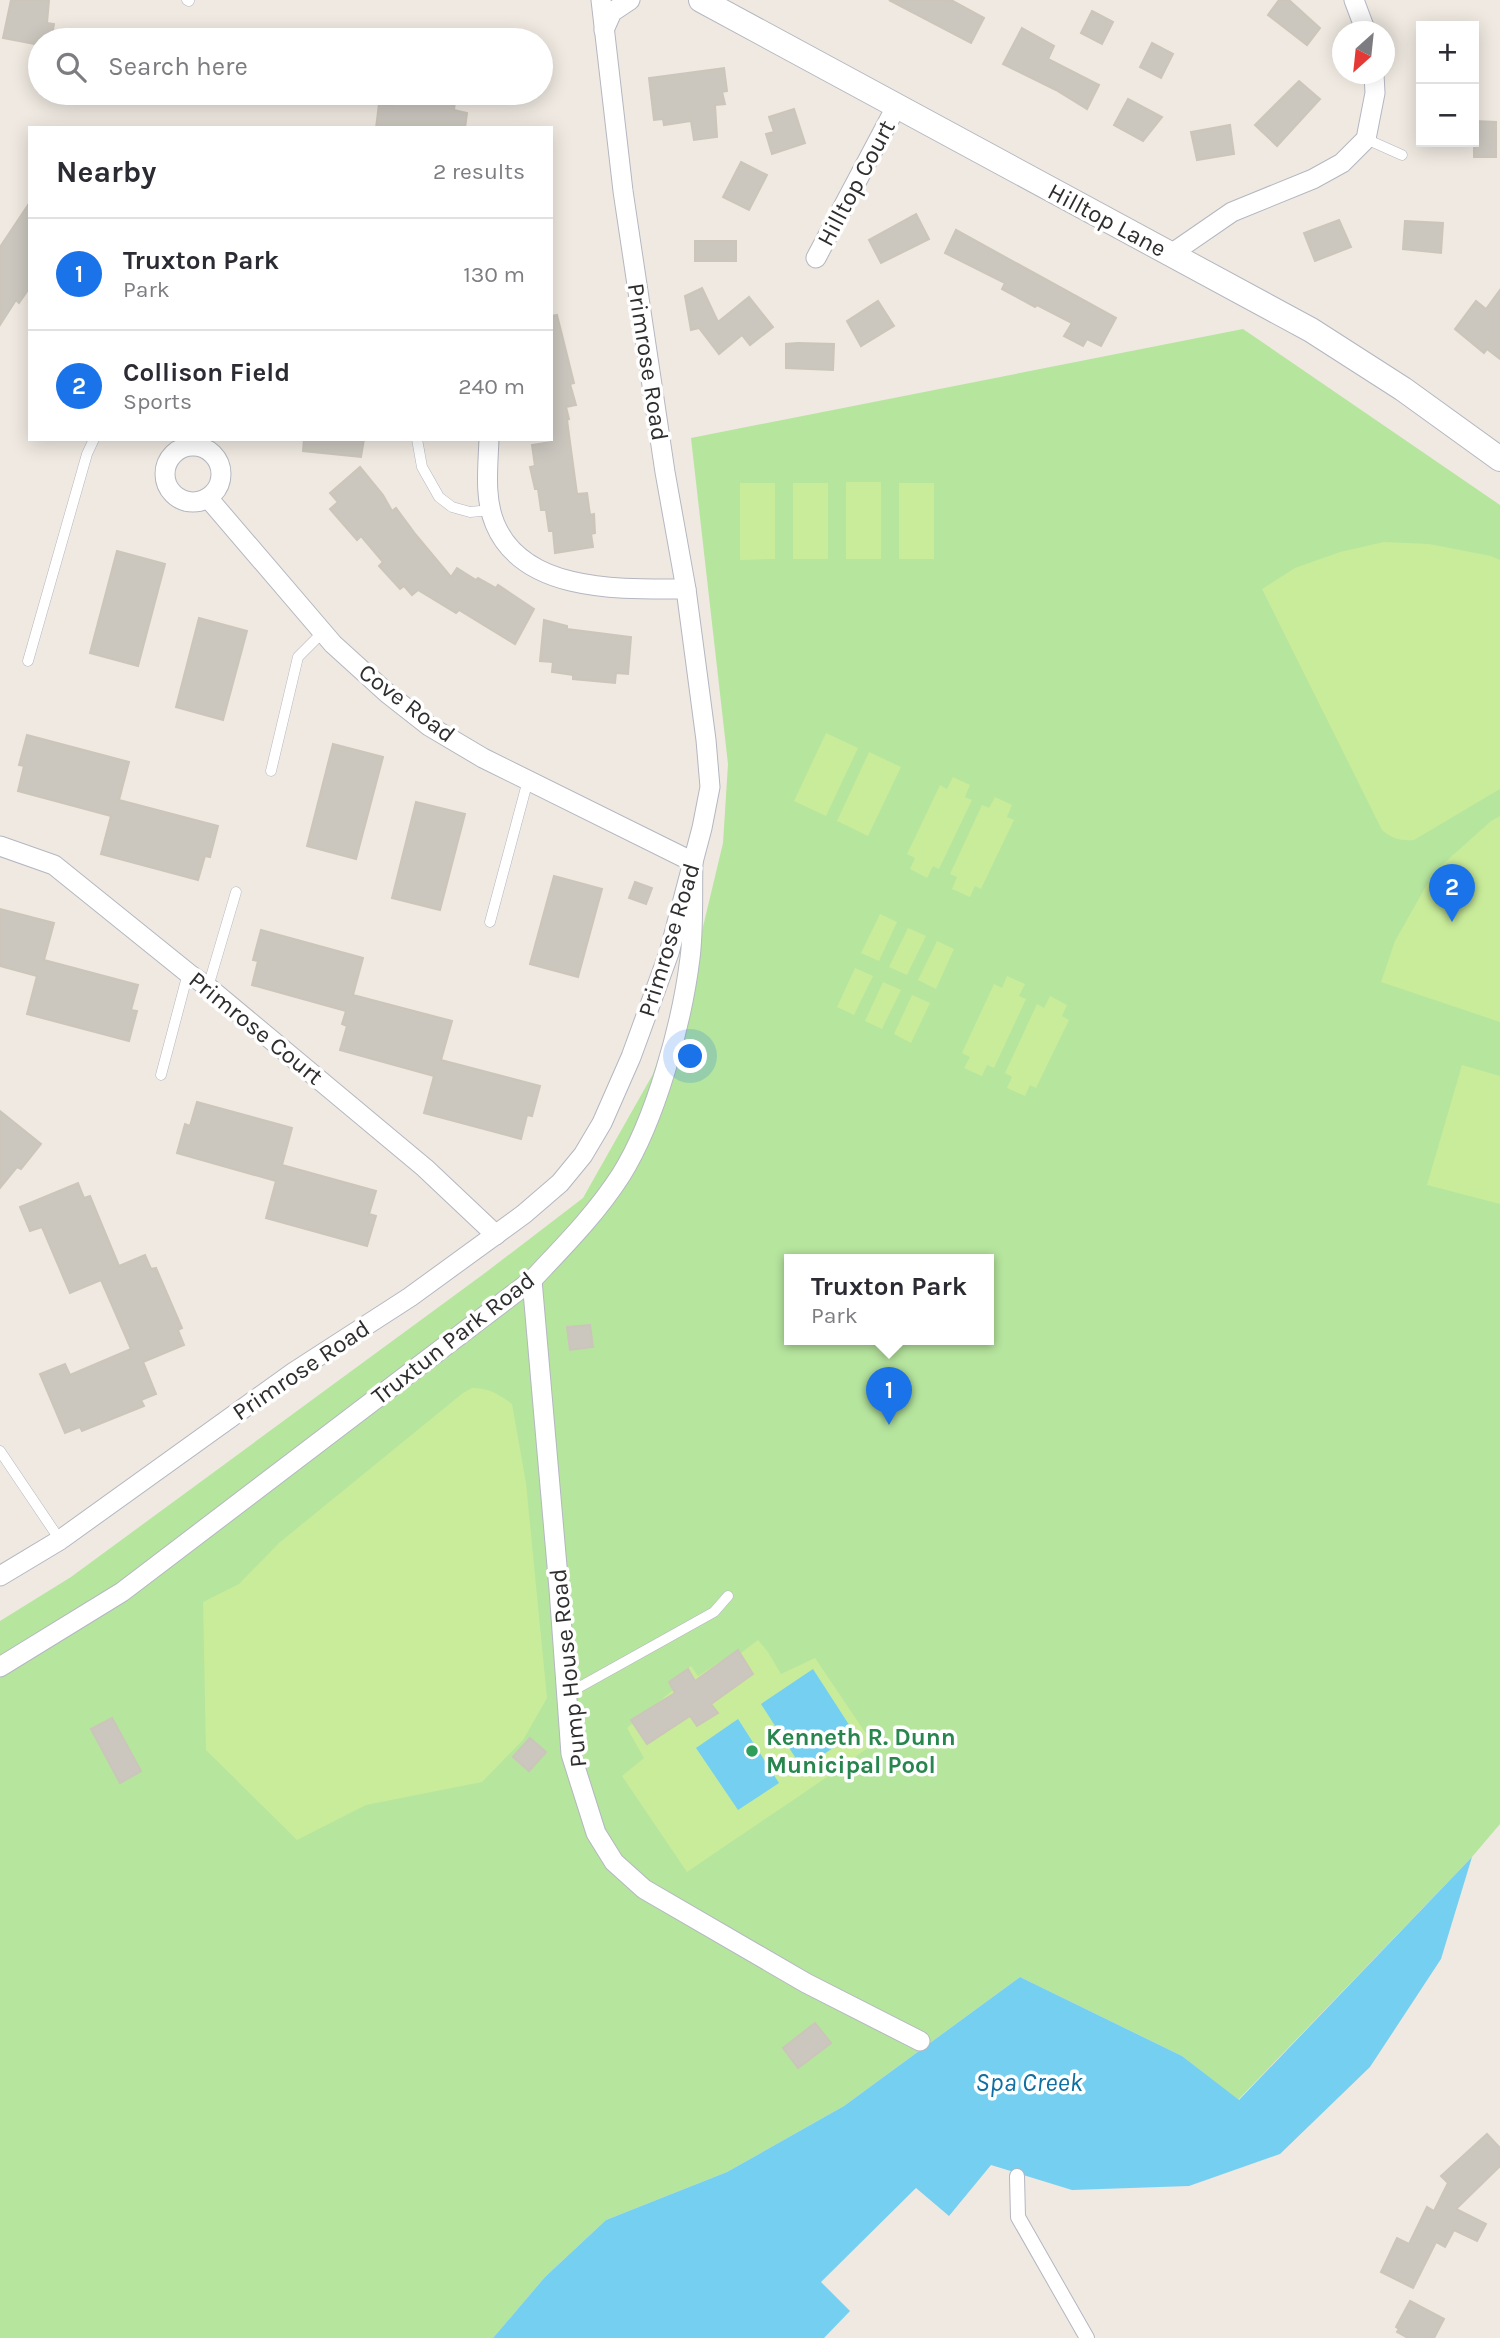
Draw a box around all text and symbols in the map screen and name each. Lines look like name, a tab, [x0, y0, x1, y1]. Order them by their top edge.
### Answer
north arrow	[1332, 21, 1395, 84]
map controls	[1416, 21, 1479, 147]
button: +	[1416, 21, 1479, 84]
search box	[28, 28, 553, 105]
icon: search	[52, 48, 90, 86]
text: Search here	[108, 51, 248, 82]
button: −	[1416, 84, 1479, 147]
street label: Hilltop Court	[811, 115, 901, 251]
text: Nearby	[56, 154, 156, 190]
text: 2 results	[433, 158, 525, 185]
street label: Hilltop Lane	[1043, 177, 1171, 263]
text: Truxton Park	[123, 245, 279, 276]
text: 1	[75, 261, 83, 288]
text: 130 m	[463, 261, 525, 288]
text: Park	[123, 276, 170, 303]
street label: Primrose Road	[622, 281, 674, 443]
text: Collison Field	[123, 357, 290, 388]
text: 2	[72, 373, 86, 400]
text: 240 m	[458, 373, 525, 400]
text: Sports	[123, 388, 192, 415]
street label: Cove Road	[353, 658, 461, 748]
street label: Primrose Road	[632, 860, 706, 1020]
pin: 2	[1429, 864, 1475, 922]
street label: Primrose Court	[183, 965, 329, 1091]
your location	[673, 1039, 707, 1073]
popup	[784, 1254, 994, 1345]
street label: Truxtun Park Road	[366, 1266, 540, 1410]
text: Truxton Park	[811, 1271, 967, 1302]
text: Park	[811, 1302, 858, 1329]
street label: Primrose Road	[227, 1314, 375, 1426]
pin: 1	[866, 1367, 912, 1425]
street label: Pump House Road	[544, 1567, 592, 1769]
place label: Kenneth R. Dunn Municipal Pool	[766, 1723, 956, 1779]
marker: Kenneth R. Dunn Municipal Pool	[744, 1743, 760, 1759]
water label: Spa Creek	[975, 2067, 1083, 2098]

